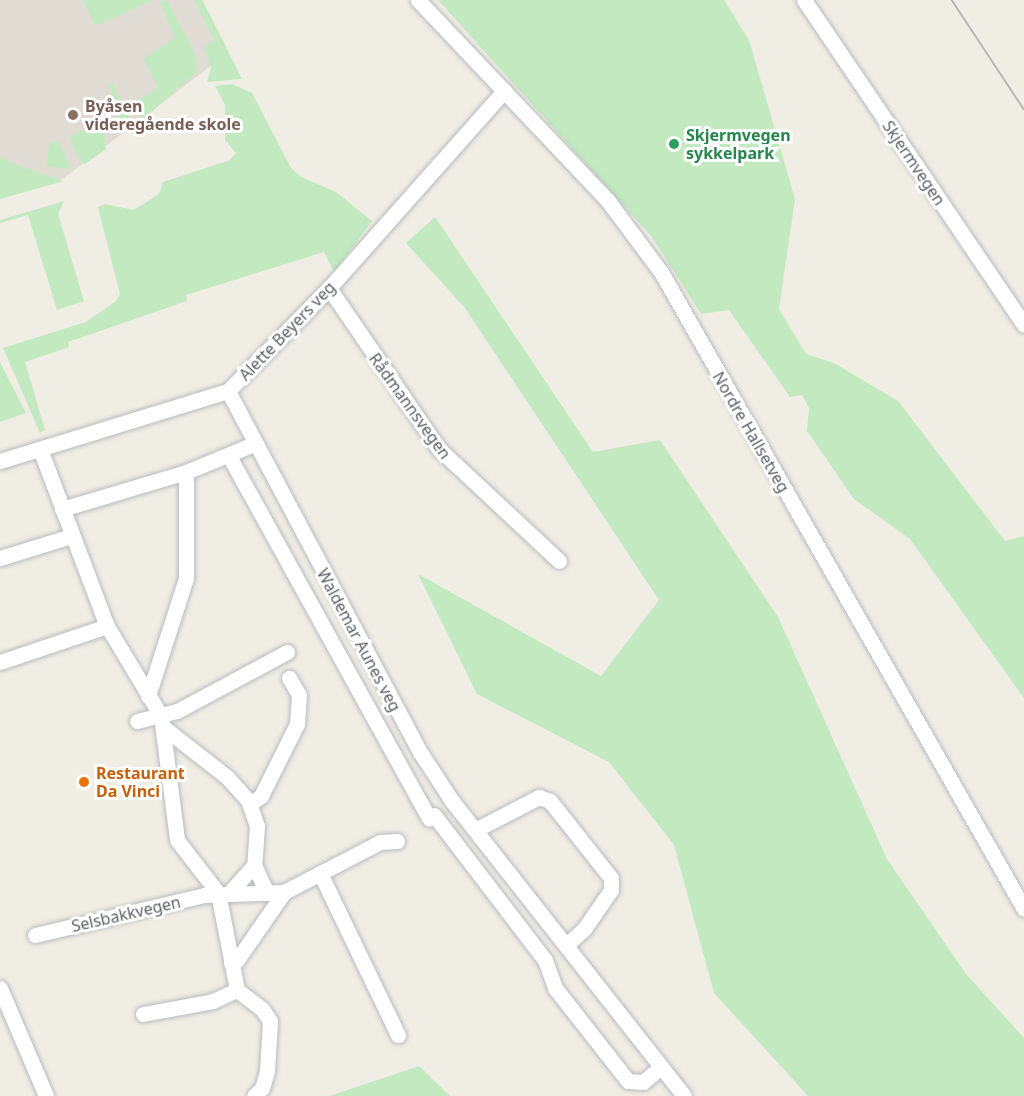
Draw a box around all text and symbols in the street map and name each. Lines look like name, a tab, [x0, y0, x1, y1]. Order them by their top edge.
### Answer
place label: Byåsen videregående skole	[85, 96, 241, 134]
marker: Byåsen videregående skole	[66, 108, 80, 122]
street label: Skjermvegen	[879, 117, 949, 209]
place label: Skjermvegen sykkelpark	[686, 125, 791, 163]
marker: Skjermvegen sykkelpark	[667, 137, 681, 151]
street label: Alette Beyers veg	[235, 278, 339, 384]
street label: Rådmannsvegen	[365, 349, 455, 463]
street label: Nordre Hallsetveg	[709, 368, 793, 496]
street label: Waldemar Aunes veg	[313, 565, 405, 715]
place label: Restaurant Da Vinci	[96, 763, 185, 801]
marker: Restaurant Da Vinci	[77, 775, 91, 789]
street label: Selsbakkvegen	[70, 892, 182, 936]

